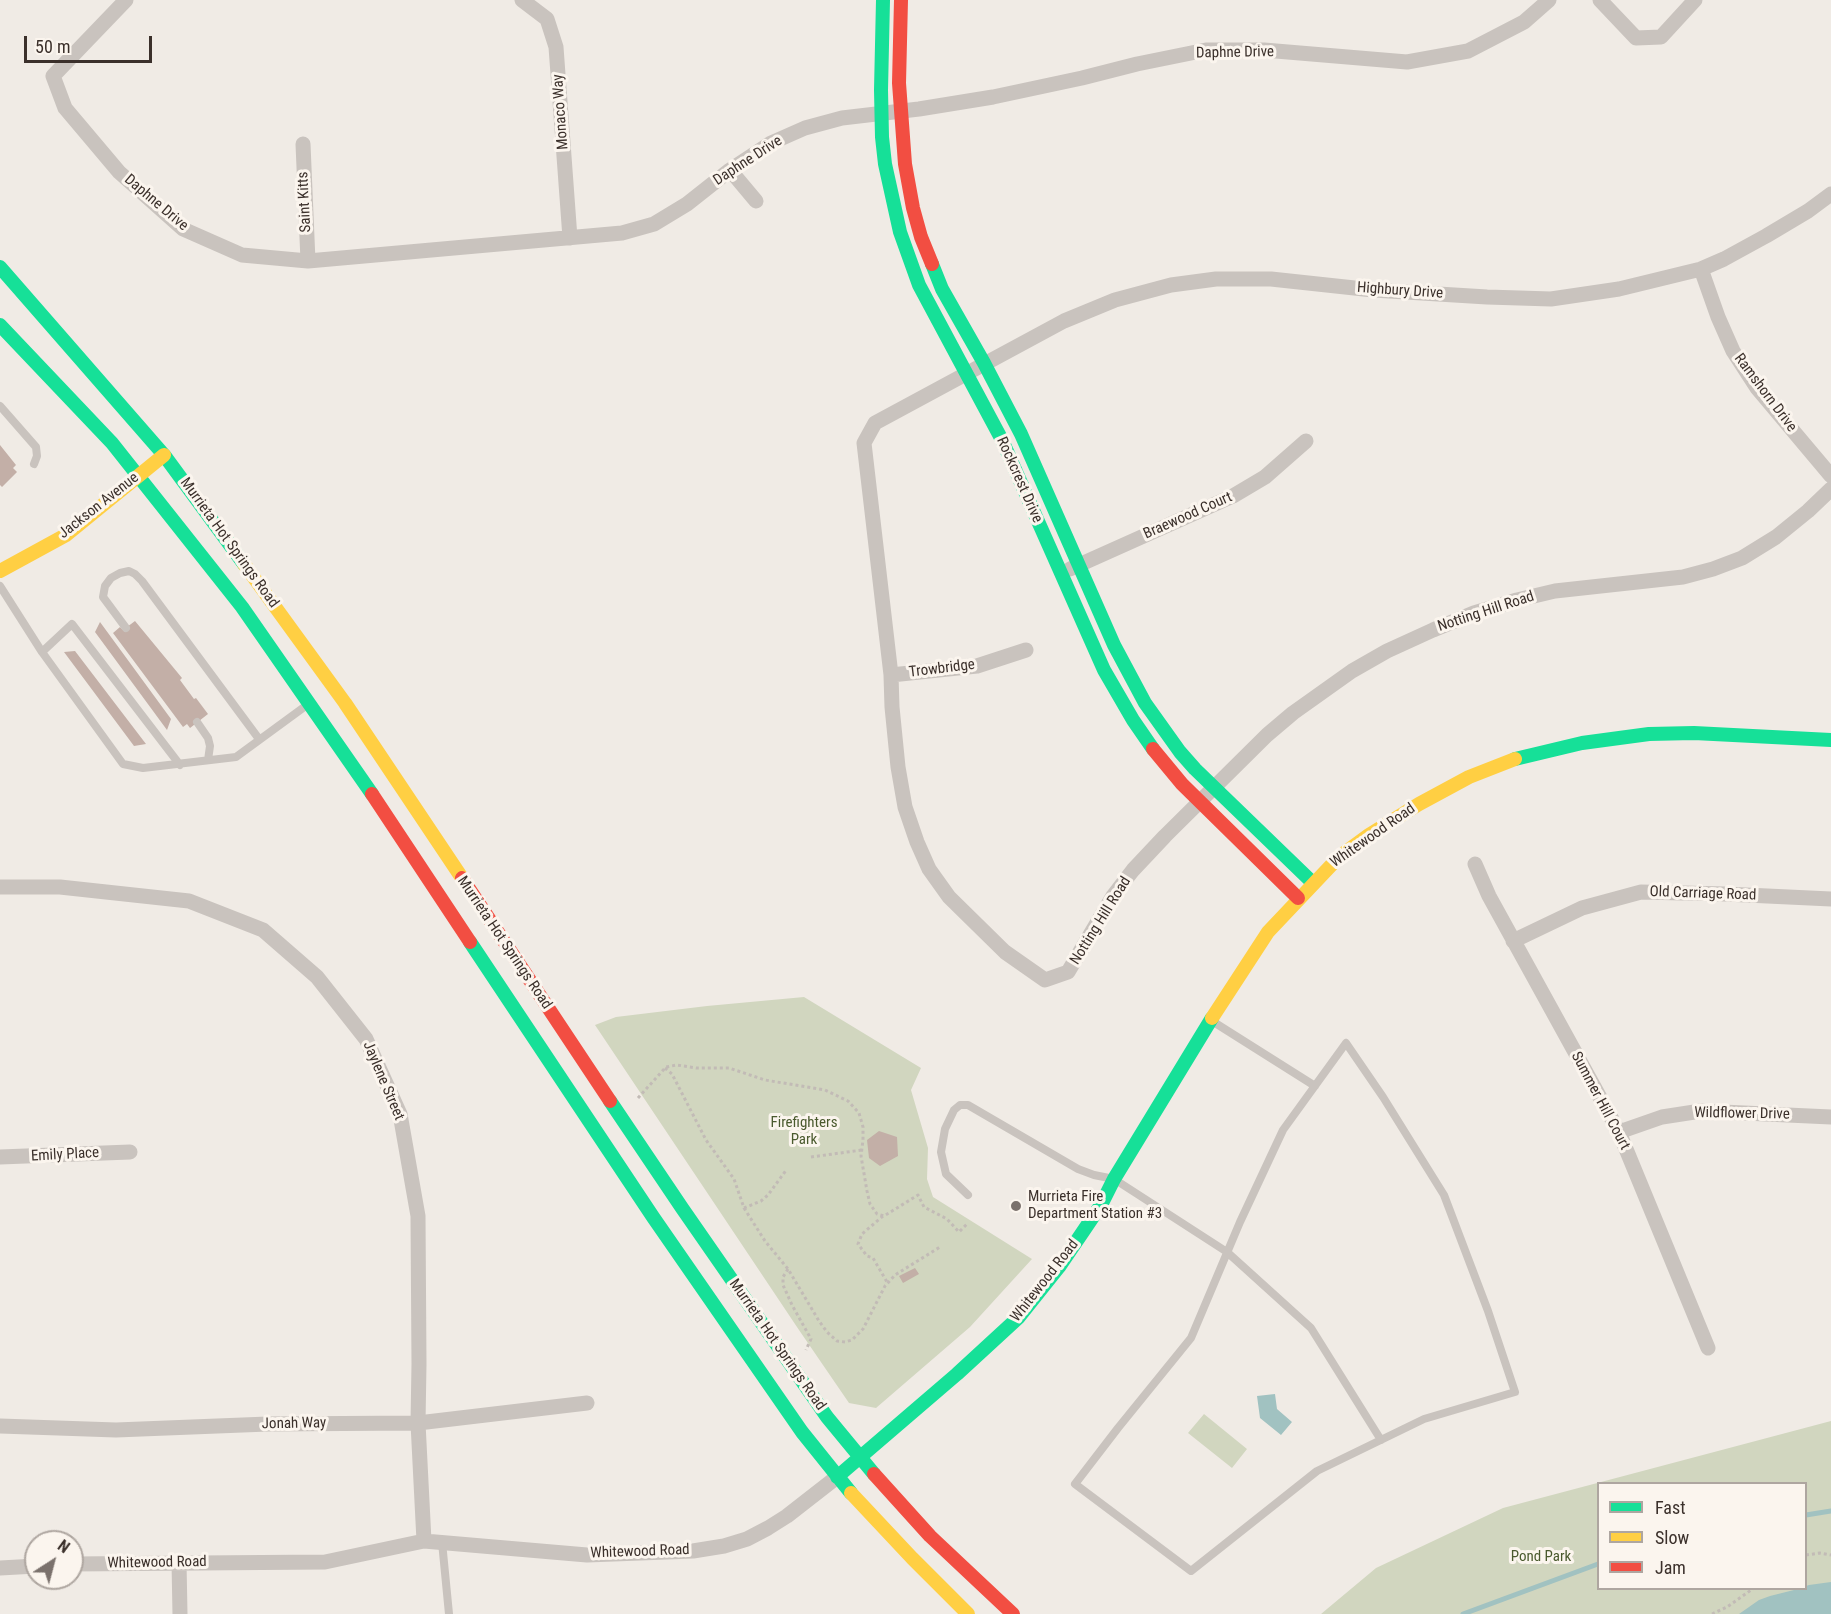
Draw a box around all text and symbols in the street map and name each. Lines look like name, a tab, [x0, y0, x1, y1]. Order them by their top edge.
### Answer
scale bar	[27, 24, 154, 62]
text: 50 m	[35, 36, 70, 57]
street label: Daphne Drive	[1196, 43, 1274, 63]
street label: Monaco Way	[549, 74, 573, 150]
street label: Daphne Drive	[710, 132, 786, 190]
street label: Daphne Drive	[120, 171, 192, 235]
street label: Saint Kitts	[294, 171, 316, 233]
street label: Highbury Drive	[1356, 279, 1444, 303]
street label: Ramshorn Drive	[1730, 350, 1800, 436]
street label: Rockcrest Drive	[992, 434, 1046, 526]
street label: Jackson Avenue	[55, 469, 143, 543]
street label: Murrieta Hot Springs Road	[176, 475, 282, 611]
street label: Braewood Court	[1141, 488, 1235, 544]
street label: Notting Hill Road	[1435, 588, 1537, 636]
street label: Trowbridge	[908, 656, 976, 682]
street label: Whitewood Road	[1327, 800, 1419, 872]
street label: Murrieta Hot Springs Road	[453, 873, 555, 1013]
street label: Notting Hill Road	[1067, 874, 1135, 968]
street label: Old Carriage Road	[1649, 883, 1757, 905]
street label: Jaylene Street	[358, 1039, 408, 1123]
street label: Summer Hill Court	[1567, 1049, 1633, 1153]
street label: Wildflower Drive	[1694, 1104, 1790, 1124]
park label: Firefighters Park	[771, 1114, 837, 1149]
street label: Emily Place	[30, 1144, 100, 1166]
place label: Murrieta Fire Department Station #3	[1028, 1188, 1162, 1223]
marker: Murrieta Fire Department Station #3	[1009, 1199, 1023, 1213]
street label: Whitewood Road	[1007, 1236, 1083, 1326]
street label: Murrieta Hot Springs Road	[725, 1276, 829, 1414]
street label: Jonah Way	[262, 1414, 326, 1434]
legend	[1597, 1482, 1807, 1590]
text: Fast	[1655, 1497, 1686, 1518]
text: Slow	[1655, 1527, 1689, 1548]
north arrow	[24, 1530, 84, 1590]
text: N	[54, 1536, 73, 1557]
street label: Whitewood Road	[590, 1541, 690, 1563]
park label: Pond Park	[1511, 1548, 1571, 1566]
street label: Whitewood Road	[107, 1553, 207, 1573]
text: Jam	[1655, 1557, 1686, 1578]

